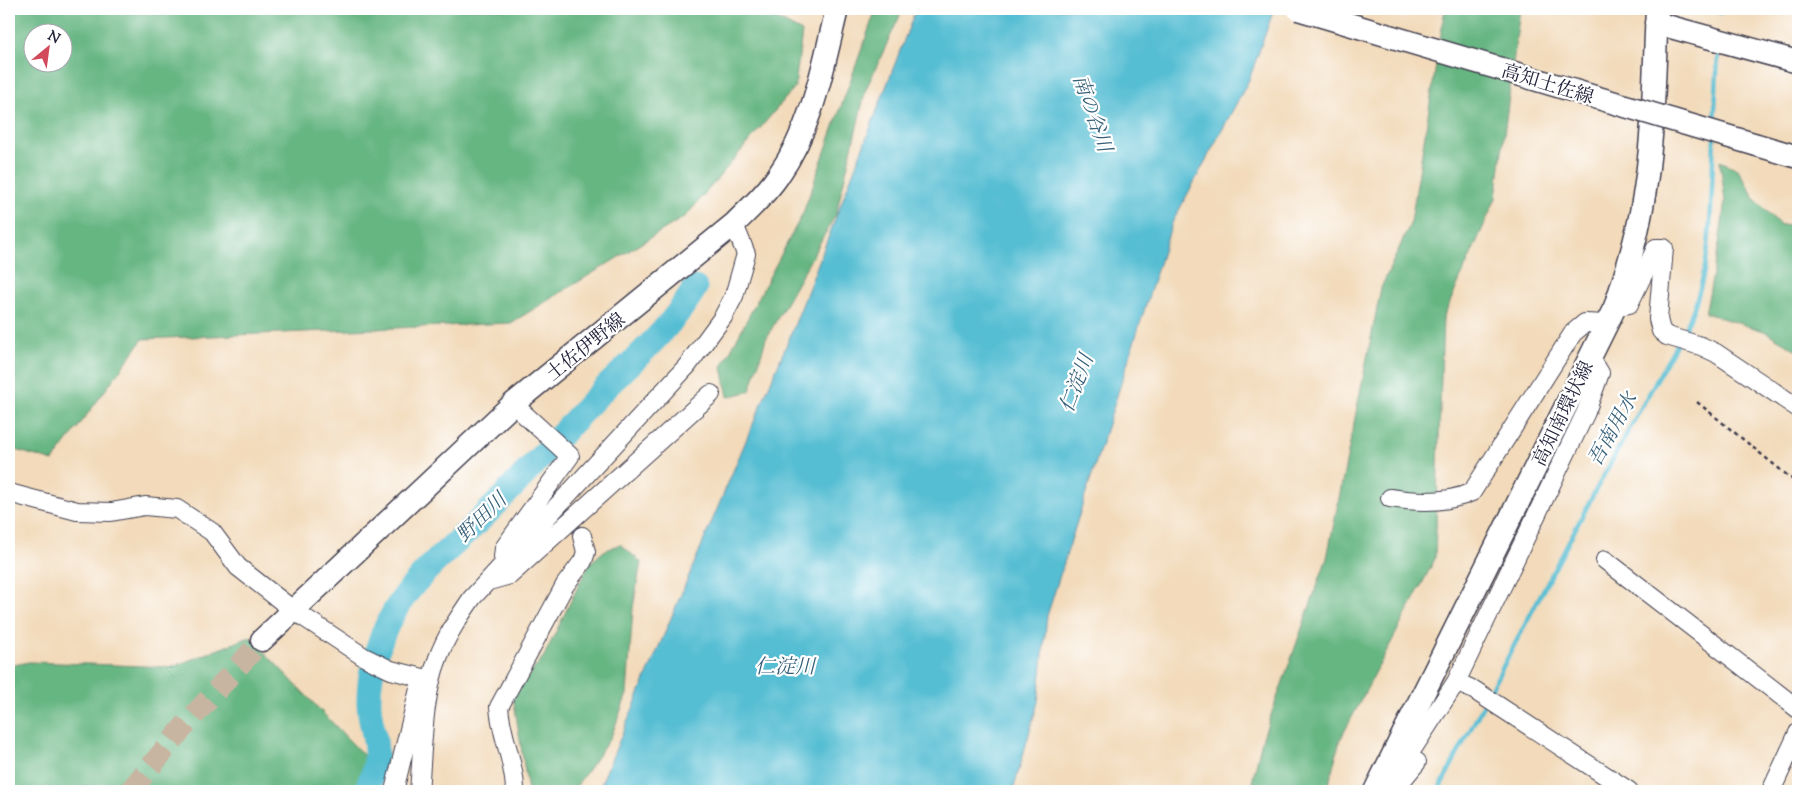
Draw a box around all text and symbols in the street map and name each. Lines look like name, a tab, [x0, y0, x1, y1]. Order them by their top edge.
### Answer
north arrow	[22, 22, 72, 72]
text: N	[44, 27, 63, 50]
street label: 高知土佐線	[1498, 59, 1597, 112]
water label: 南の谷川	[1064, 71, 1118, 158]
street label: 土佐伊野線	[541, 308, 632, 388]
water label: 仁淀川	[1054, 349, 1103, 417]
street label: 高知南環状線	[1527, 357, 1601, 471]
water label: 吾南用水	[1582, 386, 1647, 472]
water label: 野田川	[451, 486, 516, 550]
water label: 仁淀川	[755, 654, 817, 683]

